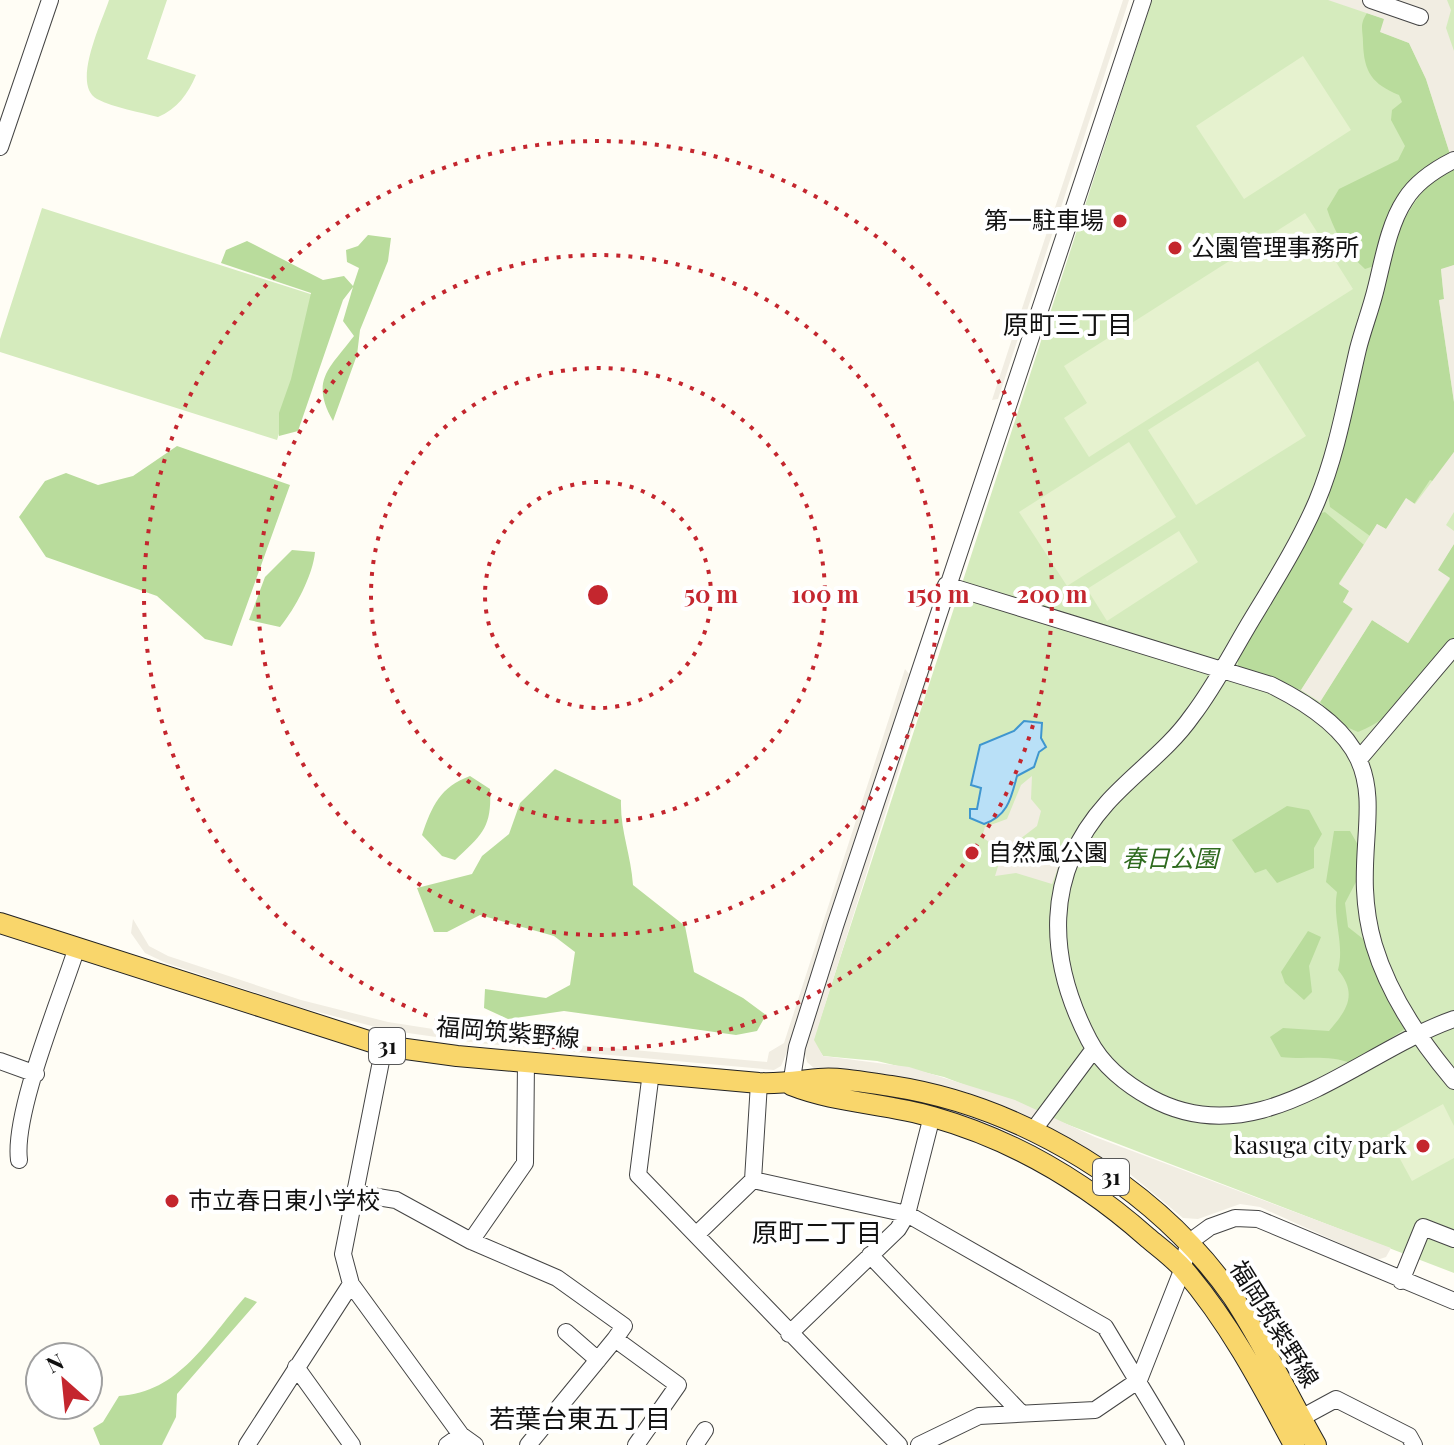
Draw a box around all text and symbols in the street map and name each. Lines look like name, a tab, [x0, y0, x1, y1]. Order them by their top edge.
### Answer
place label: 第一駐車場	[984, 203, 1104, 235]
marker: 第一駐車場	[1111, 212, 1129, 230]
place label: 公園管理事務所	[1191, 230, 1359, 262]
marker: 公園管理事務所	[1166, 239, 1184, 257]
district label: 原町三丁目	[1003, 306, 1133, 341]
text: 50 m	[684, 577, 738, 609]
text: 100 m	[791, 577, 859, 609]
text: 150 m	[907, 577, 970, 609]
text: 200 m	[1017, 577, 1088, 609]
centre of rings	[584, 581, 612, 609]
place label: 自然風公園	[988, 835, 1108, 867]
park label: 春日公園	[1122, 841, 1221, 873]
marker: 自然風公園	[963, 844, 981, 862]
street label: 福岡筑紫野線	[435, 1009, 581, 1053]
road number: 31	[369, 1028, 405, 1064]
place label: kasuga city park	[1233, 1128, 1408, 1160]
marker: kasuga city park	[1414, 1137, 1432, 1155]
road number: 31	[1093, 1159, 1129, 1195]
place label: 市立春日東小学校	[188, 1183, 380, 1215]
marker: 市立春日東小学校	[163, 1192, 181, 1210]
district label: 原町二丁目	[752, 1214, 882, 1249]
street label: 福岡筑紫野線	[1224, 1253, 1327, 1392]
north arrow	[24, 1341, 104, 1421]
text: N	[41, 1345, 68, 1379]
district label: 若葉台東五丁目	[489, 1400, 671, 1435]

